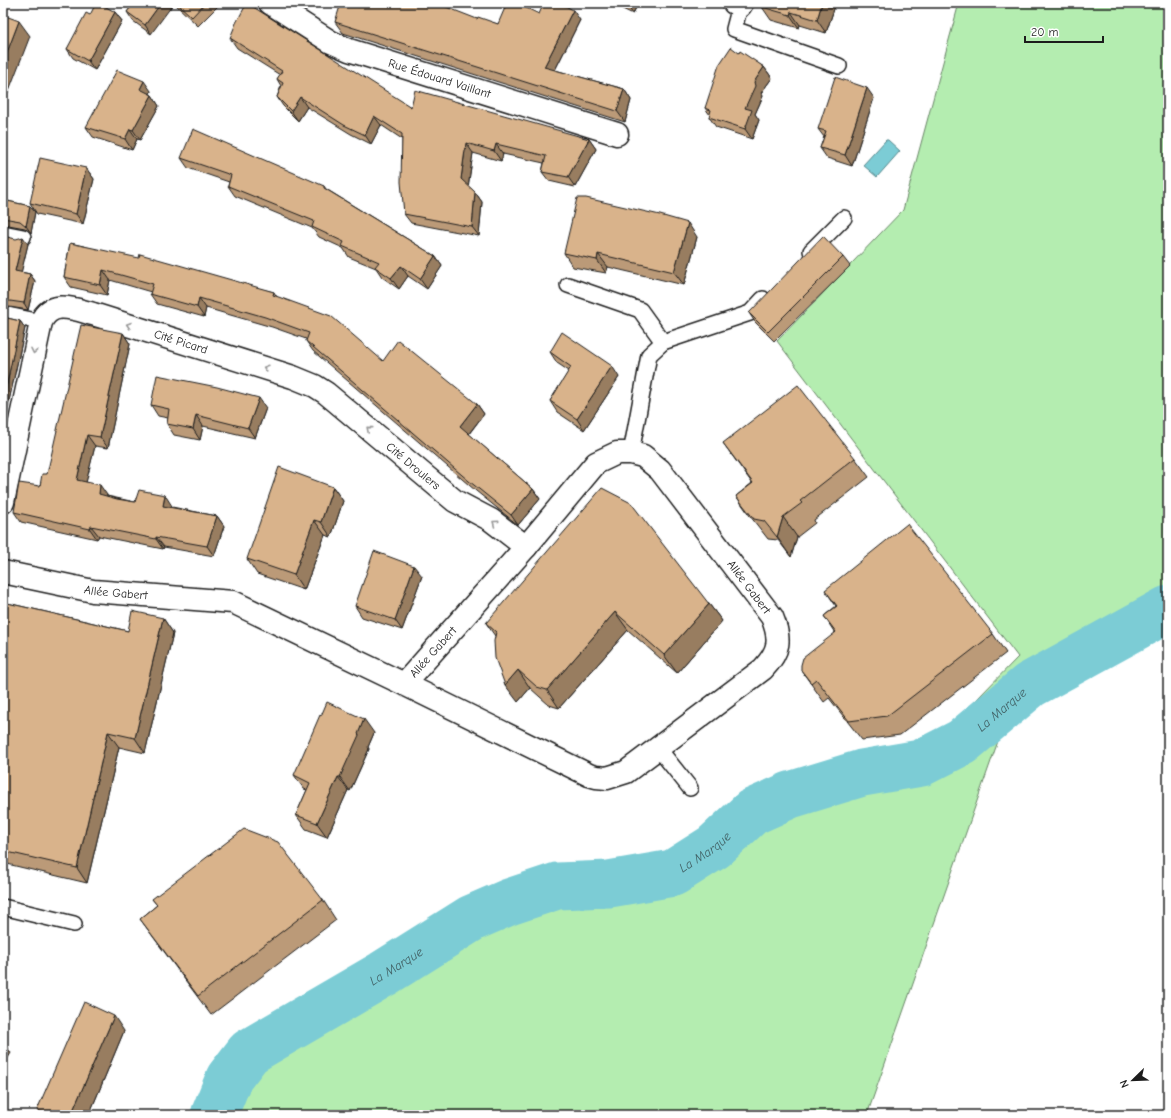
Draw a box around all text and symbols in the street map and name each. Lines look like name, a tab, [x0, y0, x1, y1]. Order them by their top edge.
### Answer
scale bar	[1025, 18, 1103, 44]
text: 20 m	[1031, 25, 1059, 39]
street label: Rue Édouard Vaillant	[387, 56, 493, 101]
one-way arrow	[125, 321, 132, 330]
street label: Cité Picard	[152, 327, 209, 357]
one-way arrow	[31, 347, 39, 354]
one-way arrow	[263, 364, 270, 373]
one-way arrow	[366, 427, 373, 434]
street label: Cité Droulers	[383, 439, 443, 493]
one-way arrow	[492, 521, 499, 528]
street label: Allée Gabert	[724, 557, 774, 617]
street label: Allée Gabert	[83, 582, 149, 602]
street label: Allée Gabert	[406, 623, 460, 680]
water label: La Marque	[973, 684, 1029, 734]
water label: La Marque	[676, 828, 734, 875]
water label: La Marque	[366, 943, 426, 988]
north arrow	[1113, 1060, 1153, 1100]
text: N	[1117, 1078, 1132, 1090]

